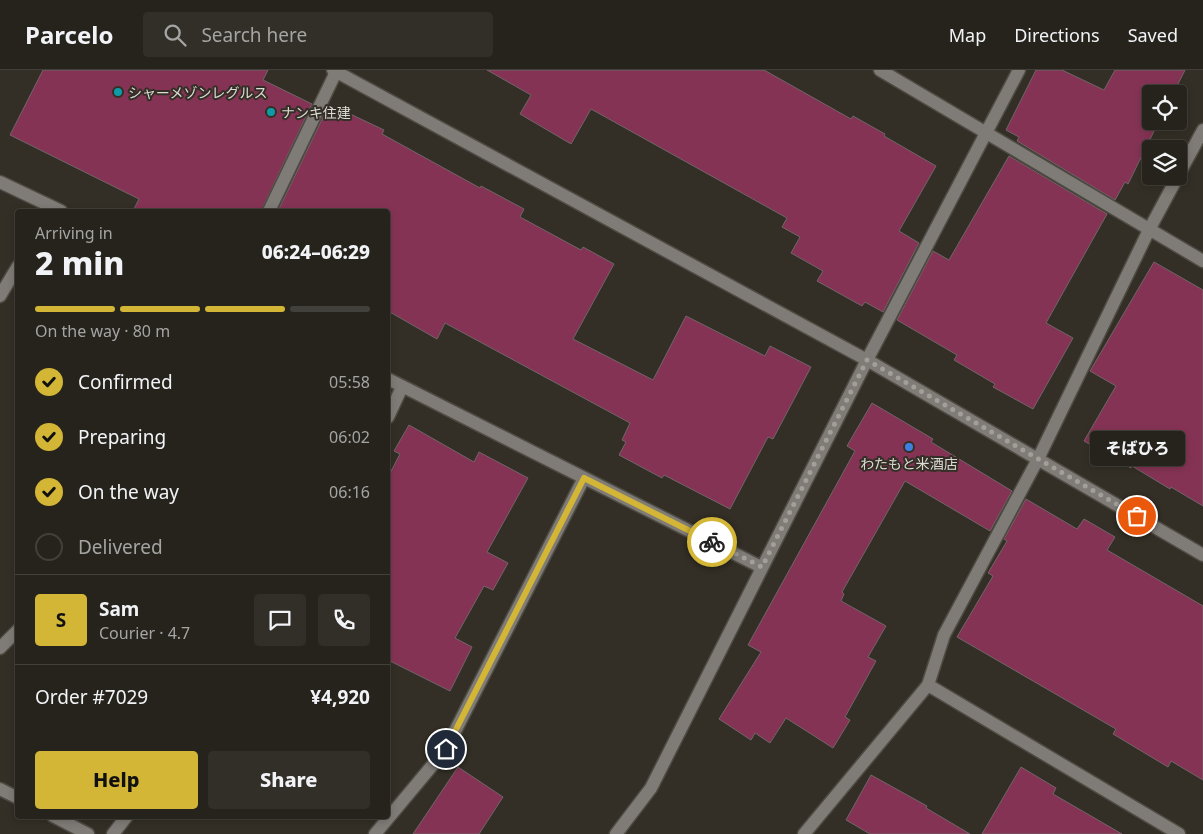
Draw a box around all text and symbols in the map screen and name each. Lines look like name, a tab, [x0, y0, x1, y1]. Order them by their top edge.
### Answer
search box	[143, 12, 493, 57]
text: Parcelo	[25, 18, 113, 51]
icon: search	[161, 21, 189, 49]
text: Search here	[201, 22, 307, 48]
text: Map	[949, 23, 986, 47]
text: Directions	[1014, 23, 1100, 47]
text: Saved	[1128, 23, 1178, 47]
place label: シャーメゾンレグルス	[128, 83, 267, 102]
map controls	[1142, 85, 1187, 185]
button: locate	[1142, 85, 1187, 130]
marker: シャーメゾンレグルス	[112, 86, 124, 98]
place label: ナンキ住建	[281, 103, 351, 122]
marker: ナンキ住建	[265, 106, 277, 118]
button: layers	[1142, 140, 1187, 185]
text: Arriving in	[35, 222, 113, 244]
text: 06:24–06:29	[262, 239, 370, 265]
text: 2 min	[35, 241, 124, 284]
text: On the way · 80 m	[35, 320, 170, 342]
icon: check	[35, 368, 63, 396]
text: Confirmed	[78, 369, 173, 395]
text: 05:58	[329, 371, 370, 393]
icon: check	[35, 423, 63, 451]
text: Preparing	[78, 424, 166, 450]
text: 06:02	[329, 426, 370, 448]
callout: そばひろ	[1090, 431, 1184, 466]
text: そばひろ	[1105, 437, 1170, 459]
marker: わたもと米酒店	[903, 441, 915, 453]
place label: わたもと米酒店	[860, 454, 958, 473]
icon: check	[35, 478, 63, 506]
text: On the way	[78, 479, 179, 505]
text: 06:16	[329, 481, 370, 503]
pin	[1116, 495, 1158, 537]
icon: bag	[1123, 502, 1151, 530]
courier	[687, 517, 737, 567]
icon: bike	[698, 528, 726, 556]
text: Delivered	[78, 534, 163, 560]
button: chat	[254, 594, 306, 646]
button: phone	[318, 594, 370, 646]
text: Sam	[99, 596, 139, 622]
text: S	[56, 607, 66, 633]
text: Courier · 4.7	[99, 622, 190, 644]
text: Order #7029	[35, 684, 148, 710]
text: ¥4,920	[310, 684, 370, 710]
pin	[425, 728, 467, 770]
icon: home	[432, 735, 460, 763]
button: Help	[35, 751, 198, 809]
button: Share	[208, 751, 370, 809]

